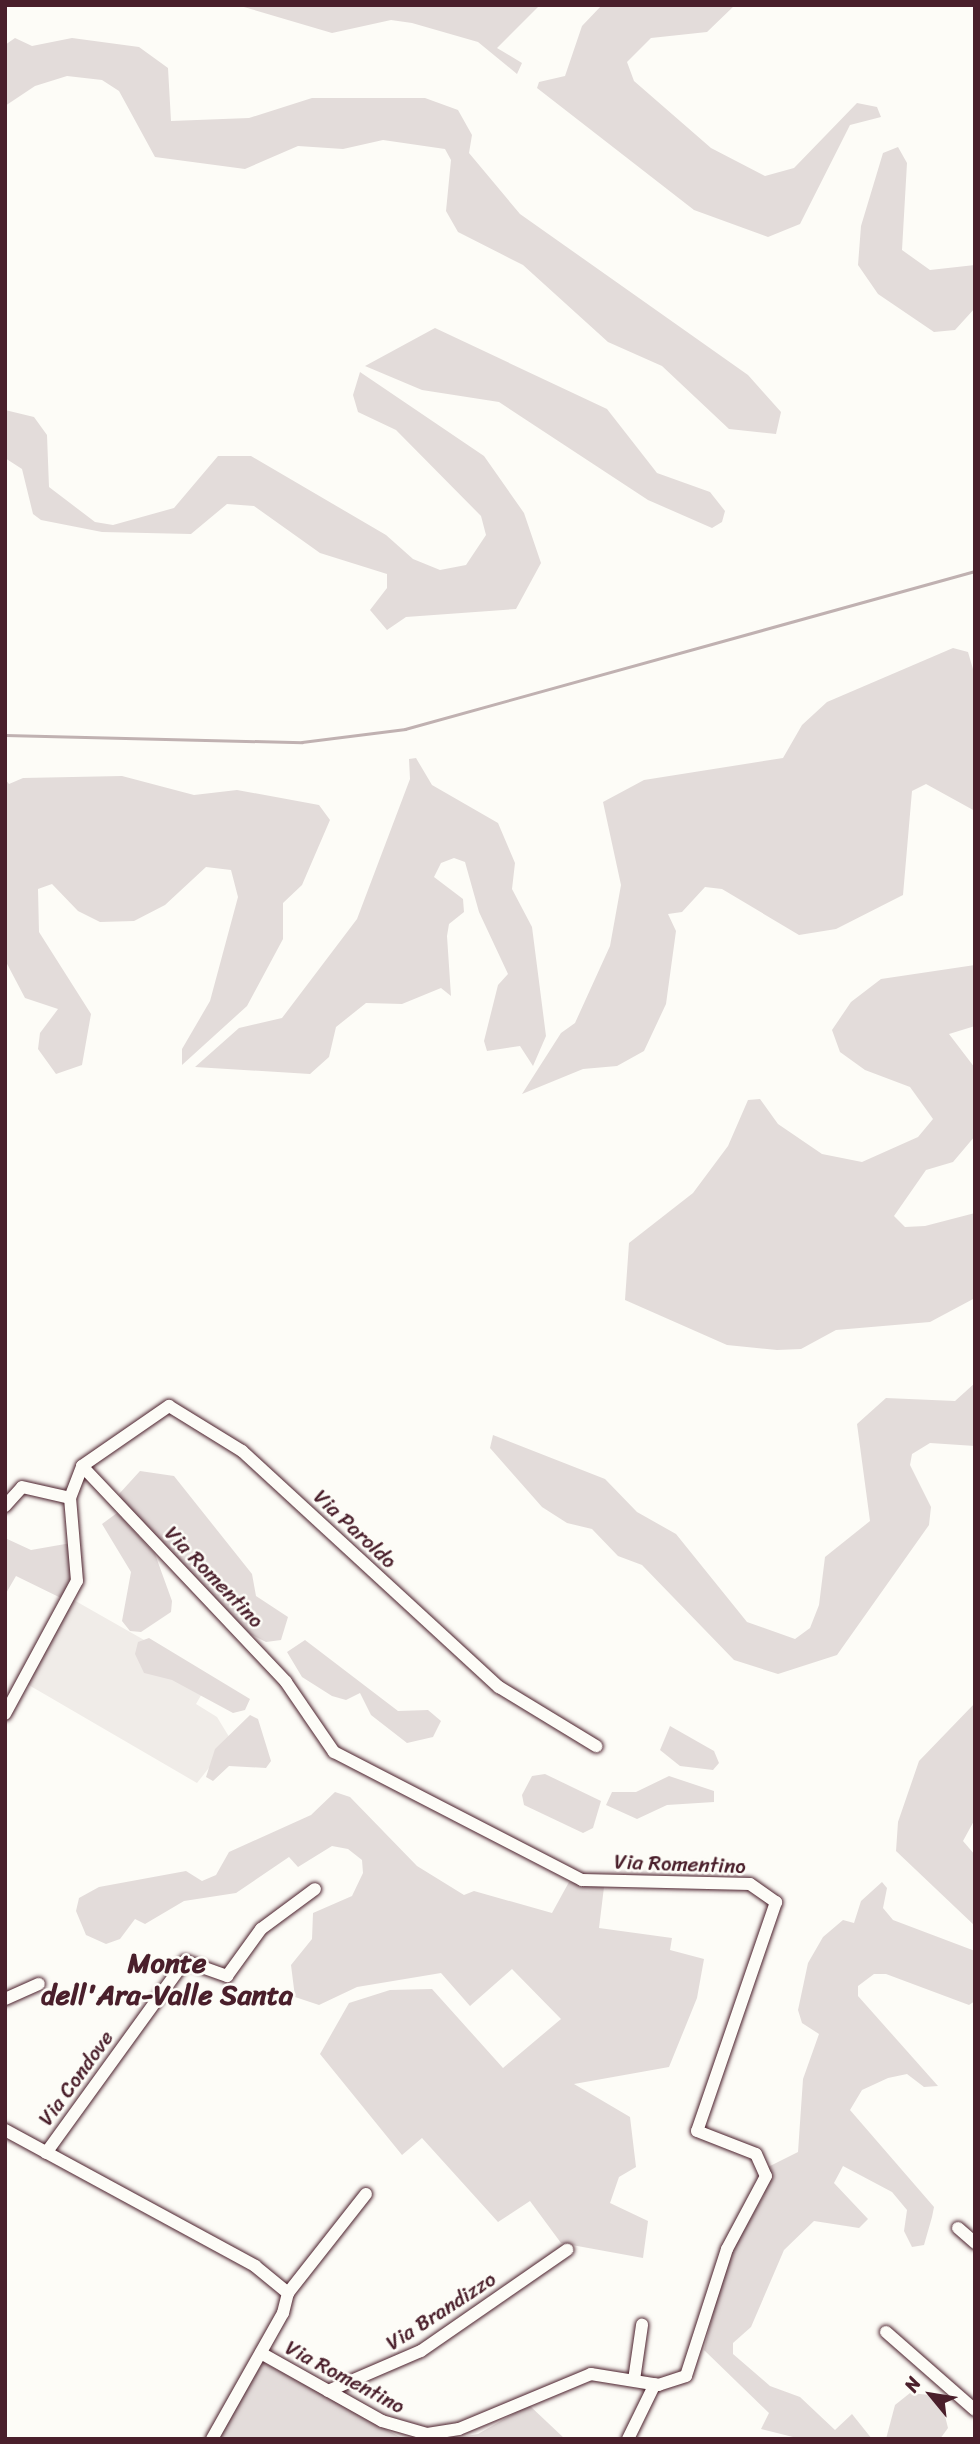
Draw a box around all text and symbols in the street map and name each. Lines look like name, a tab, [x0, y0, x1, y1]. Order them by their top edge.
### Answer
street label: Via Paroldo	[308, 1484, 402, 1574]
street label: Via Romentino	[159, 1521, 269, 1633]
street label: Via Romentino	[614, 1849, 746, 1879]
district label: Monte dell'Ara-Valle Santa	[41, 1946, 293, 2012]
street label: Via Condove	[33, 2026, 119, 2130]
street label: Via Brandizzo	[382, 2266, 500, 2356]
street label: Via Romentino	[281, 2335, 409, 2419]
north arrow	[896, 2360, 966, 2430]
text: N	[895, 2370, 930, 2398]

